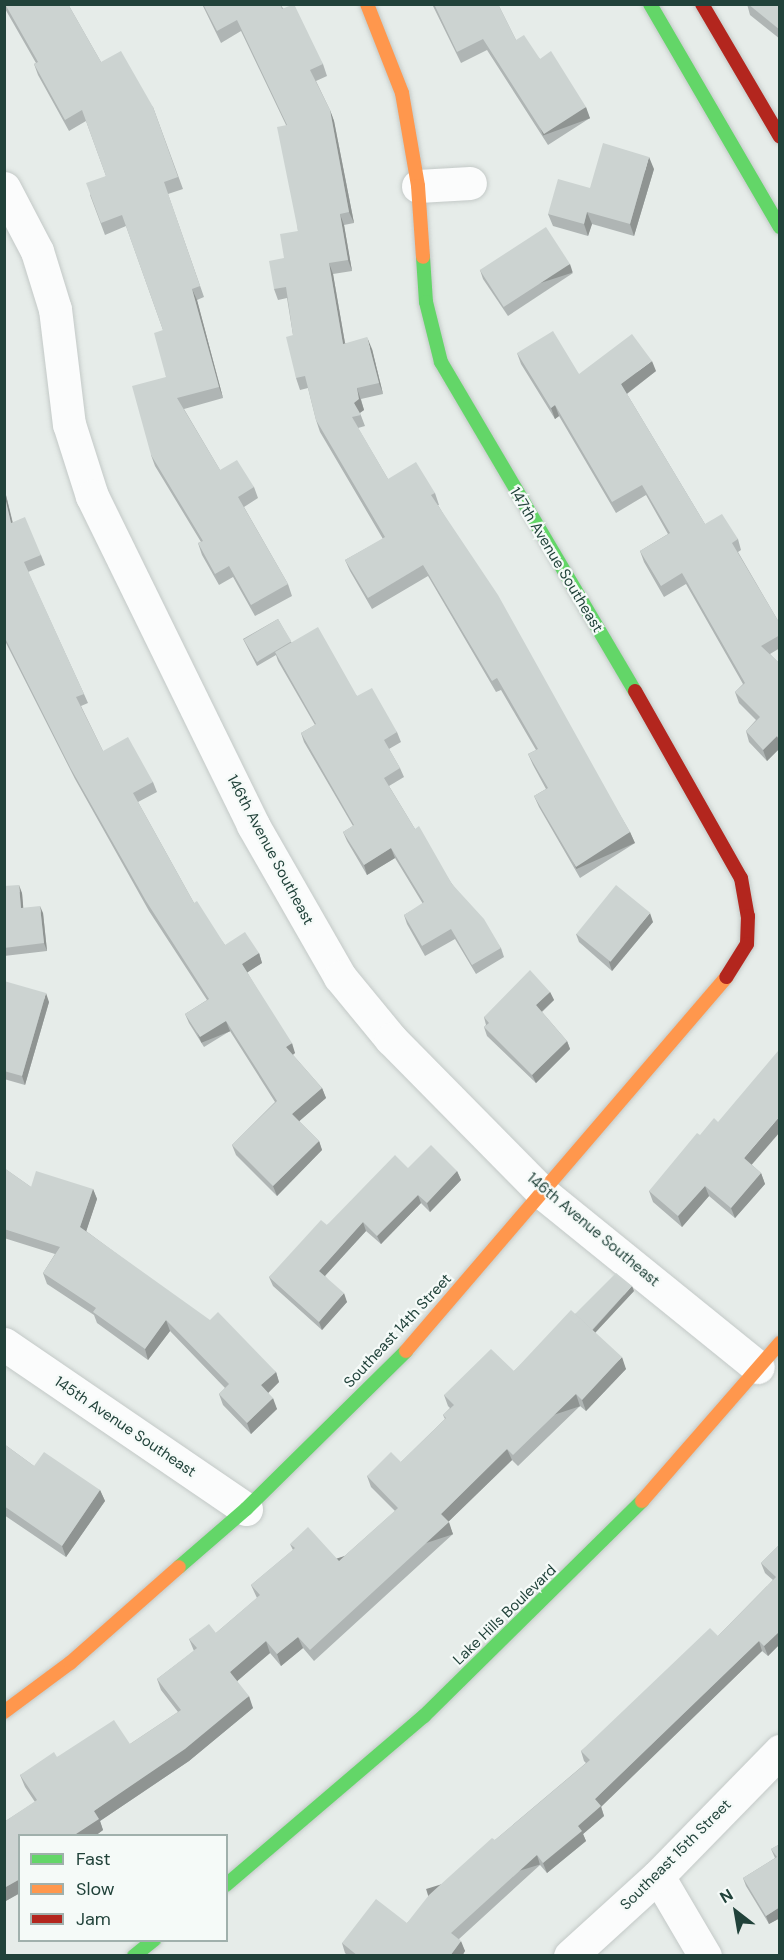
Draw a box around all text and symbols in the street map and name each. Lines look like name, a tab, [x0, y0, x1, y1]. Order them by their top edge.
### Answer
street label: 147th Avenue Southeast	[506, 484, 606, 636]
street label: 146th Avenue Southeast	[223, 772, 317, 928]
street label: 146th Avenue Southeast	[523, 1169, 663, 1291]
street label: Southeast 14th Street	[341, 1270, 455, 1392]
street label: 145th Avenue Southeast	[51, 1373, 199, 1481]
street label: Lake Hills Boulevard	[450, 1561, 560, 1669]
street label: Southeast 15th Street	[617, 1796, 735, 1914]
legend	[18, 1834, 228, 1942]
text: Fast	[76, 1847, 111, 1871]
text: Slow	[76, 1877, 115, 1901]
north arrow	[706, 1882, 766, 1942]
text: N	[716, 1884, 737, 1908]
text: Jam	[76, 1907, 111, 1931]

